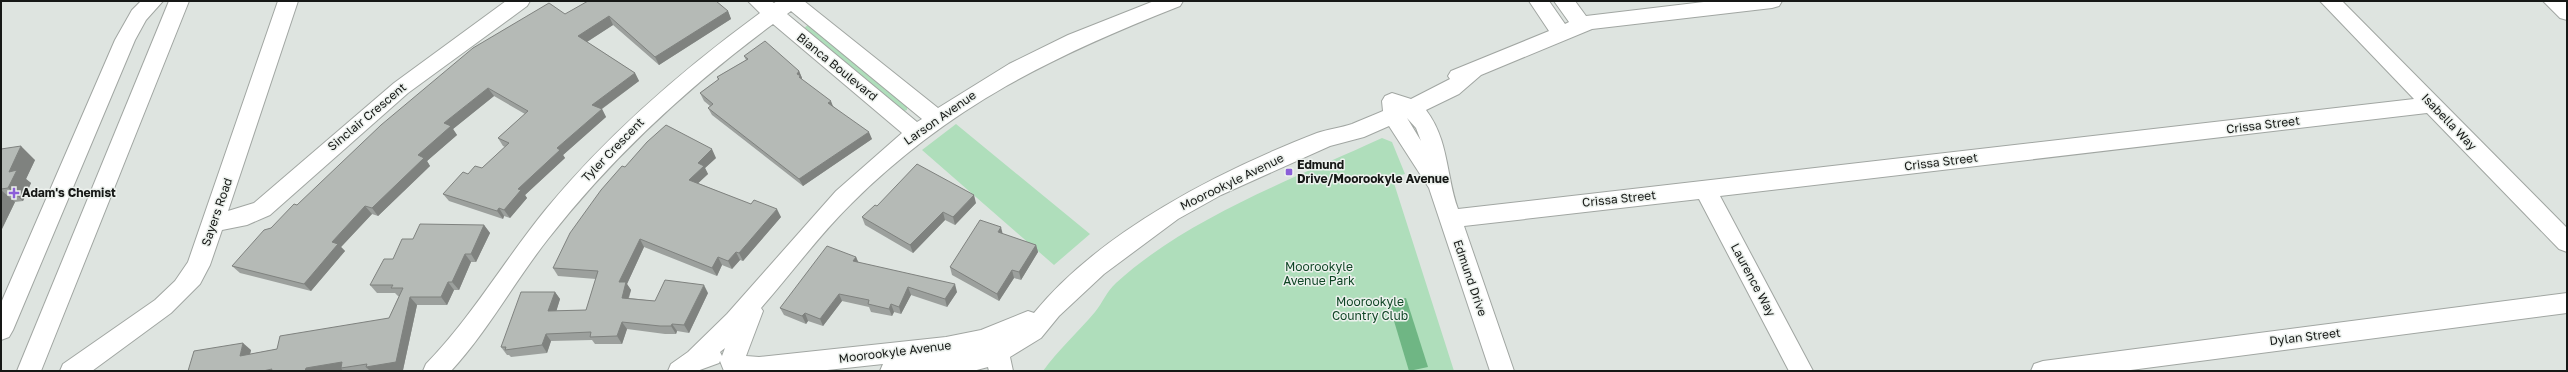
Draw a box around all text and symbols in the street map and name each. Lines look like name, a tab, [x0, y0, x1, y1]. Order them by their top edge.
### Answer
street label: Bianca Boulevard	[794, 29, 881, 104]
street label: Sinclair Crescent	[324, 79, 409, 154]
street label: Larson Avenue	[901, 87, 979, 148]
street label: Isabella Way	[2419, 90, 2480, 153]
street label: Crissa Street	[2225, 113, 2301, 136]
street label: Tyler Crescent	[578, 114, 647, 185]
street label: Moorookyle Avenue	[1178, 150, 1286, 213]
street label: Crissa Street	[1903, 150, 1979, 173]
place label: Edmund Drive/Moorookyle Avenue	[1297, 157, 1449, 186]
marker: Edmund Drive/Moorookyle Avenue	[1284, 167, 1294, 177]
street label: Sayers Road	[198, 176, 235, 248]
place label: Adam's Chemist	[22, 185, 116, 200]
street label: Crissa Street	[1581, 187, 1657, 210]
marker: Adam's Chemist	[9, 188, 19, 198]
street label: Edmund Drive	[1450, 238, 1491, 318]
street label: Laurence Way	[1728, 241, 1779, 319]
park label: Moorookyle Avenue Park	[1283, 259, 1355, 288]
park label: Moorookyle Country Club	[1332, 294, 1408, 323]
street label: Dylan Street	[2268, 325, 2342, 348]
street label: Moorookyle Avenue	[838, 337, 952, 366]

